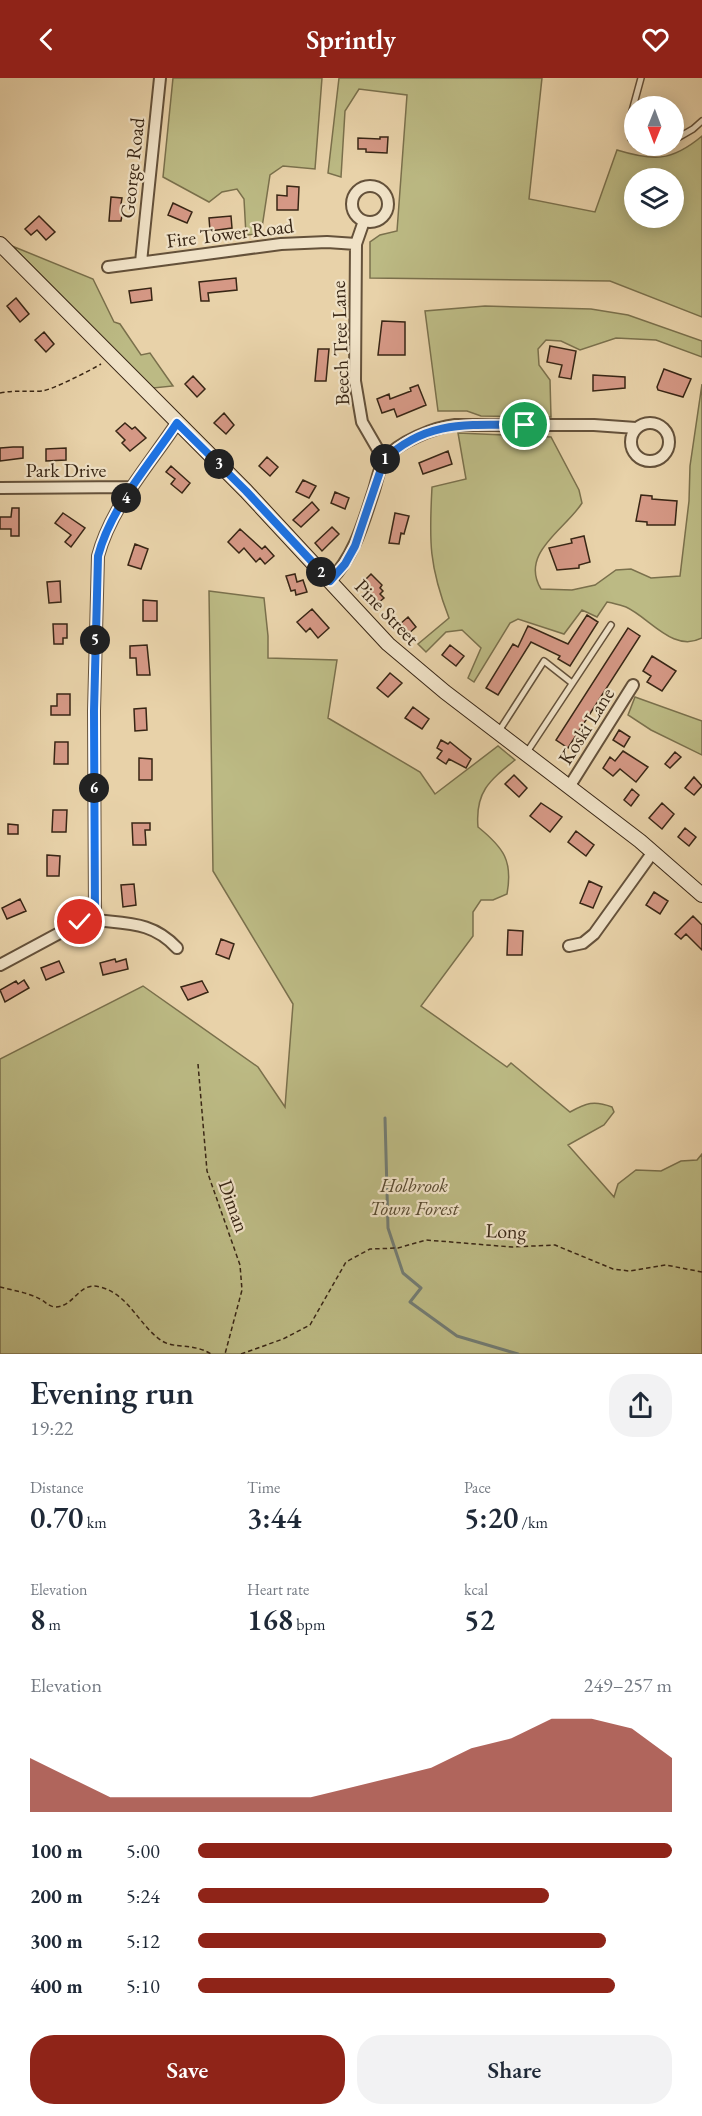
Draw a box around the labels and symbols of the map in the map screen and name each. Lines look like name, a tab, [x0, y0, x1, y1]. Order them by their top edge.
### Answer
north arrow	[624, 96, 684, 156]
street label: George Road	[114, 115, 150, 220]
street label: Fire Tower Road	[165, 212, 296, 254]
street label: Beech Tree Lane	[325, 280, 355, 406]
pin	[499, 399, 550, 450]
pin: 1	[370, 444, 400, 474]
pin: 3	[204, 449, 234, 479]
street label: Park Drive	[26, 457, 107, 483]
pin: 4	[111, 483, 141, 513]
pin: 2	[306, 557, 336, 587]
street label: Pine Street	[349, 573, 425, 651]
pin: 5	[80, 625, 110, 655]
street label: Koski Lane	[552, 682, 620, 769]
pin: 6	[79, 773, 109, 803]
pin	[54, 896, 105, 947]
park label: Holbrook Town Forest	[369, 1172, 460, 1221]
street label: Diman	[213, 1176, 256, 1236]
street label: Long	[485, 1217, 527, 1245]

